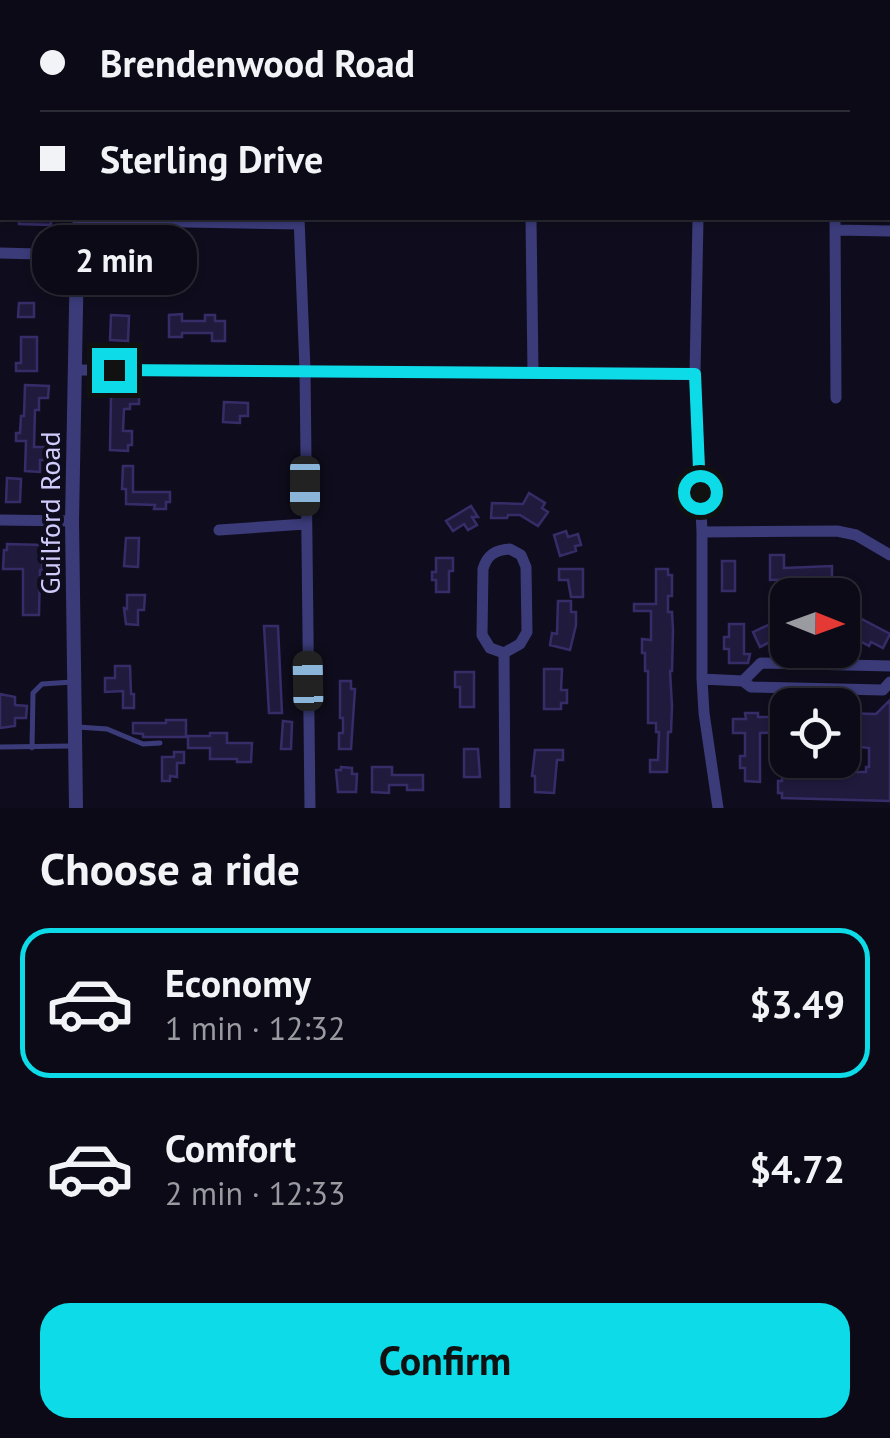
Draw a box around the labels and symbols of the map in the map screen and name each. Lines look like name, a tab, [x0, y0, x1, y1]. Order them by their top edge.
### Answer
callout: 2 min	[32, 225, 196, 295]
route end	[92, 348, 137, 393]
street label: Guilford Road	[31, 432, 68, 594]
car	[290, 456, 320, 516]
route start	[678, 470, 723, 515]
north arrow	[770, 578, 860, 668]
car	[292, 651, 324, 711]

